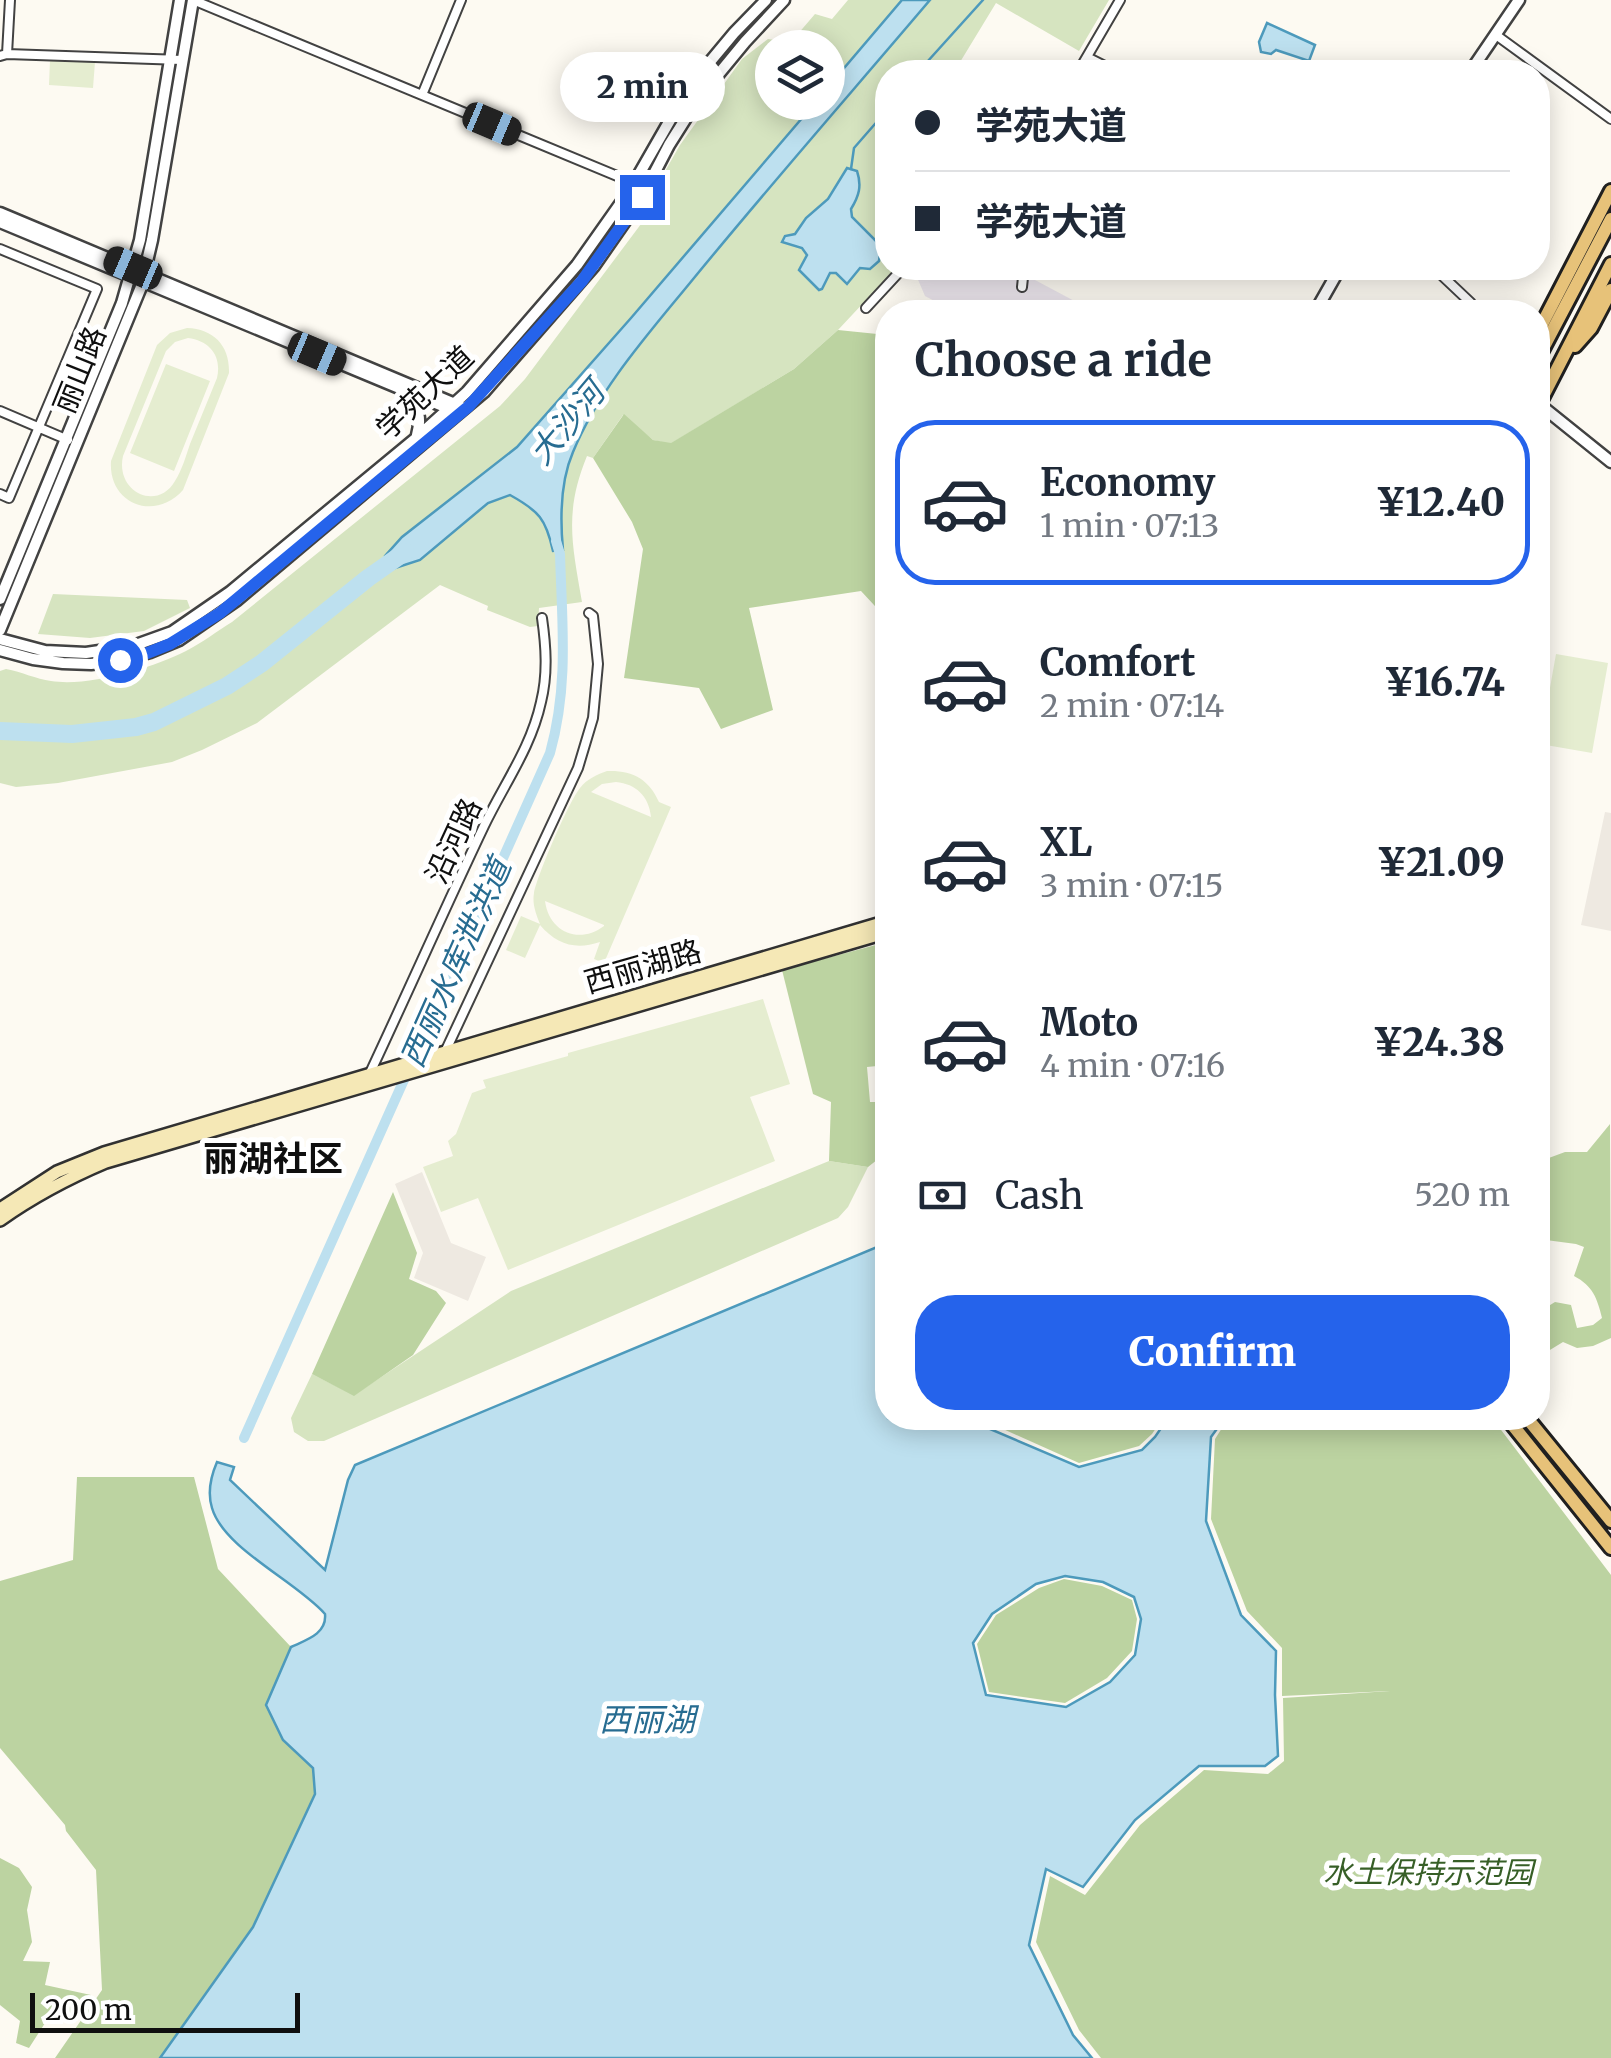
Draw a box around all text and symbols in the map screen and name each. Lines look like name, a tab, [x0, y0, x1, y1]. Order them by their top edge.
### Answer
map controls	[755, 30, 845, 120]
button: layers	[755, 30, 845, 120]
callout: 2 min	[560, 52, 724, 122]
text: 2 min	[597, 67, 688, 107]
car	[459, 98, 525, 150]
text: 学苑大道	[975, 102, 1127, 149]
route end	[620, 175, 665, 220]
text: 学苑大道	[975, 198, 1127, 245]
car	[100, 242, 166, 294]
street label: 丽山路	[45, 321, 114, 418]
car	[284, 328, 350, 380]
text: Choose a ride	[915, 332, 1212, 388]
street label: 学苑大道	[367, 337, 481, 447]
water label: 大沙河	[521, 369, 617, 473]
icon: car	[920, 458, 1010, 548]
text: Economy	[1040, 459, 1215, 506]
text: ¥12.40	[1376, 479, 1505, 526]
text: 1 min · 07:13	[1040, 506, 1219, 546]
route start	[98, 638, 143, 683]
icon: car	[920, 638, 1010, 728]
text: Comfort	[1040, 639, 1196, 686]
text: ¥16.74	[1384, 659, 1505, 706]
text: 2 min · 07:14	[1040, 686, 1224, 726]
street label: 沿河路	[417, 792, 489, 889]
icon: car	[920, 818, 1010, 908]
text: XL	[1040, 819, 1092, 866]
text: ¥21.09	[1377, 839, 1505, 886]
water label: 西丽水库泄洪道	[392, 849, 521, 1073]
text: 3 min · 07:15	[1040, 866, 1223, 906]
street label: 西丽湖路	[580, 931, 706, 1001]
icon: car	[920, 998, 1010, 1088]
text: Moto	[1040, 999, 1138, 1046]
text: ¥24.38	[1373, 1019, 1505, 1066]
text: 4 min · 07:16	[1040, 1046, 1225, 1086]
district label: 丽湖社区	[203, 1137, 343, 1181]
icon: cash	[915, 1168, 970, 1223]
text: Cash	[995, 1172, 1084, 1219]
text: 520 m	[1414, 1175, 1510, 1215]
button: Confirm	[915, 1295, 1510, 1410]
water label: 西丽湖	[599, 1700, 700, 1740]
park label: 水土保持示范园	[1323, 1853, 1537, 1891]
scale bar	[30, 1988, 300, 2032]
text: 200 m	[45, 1992, 132, 2028]

